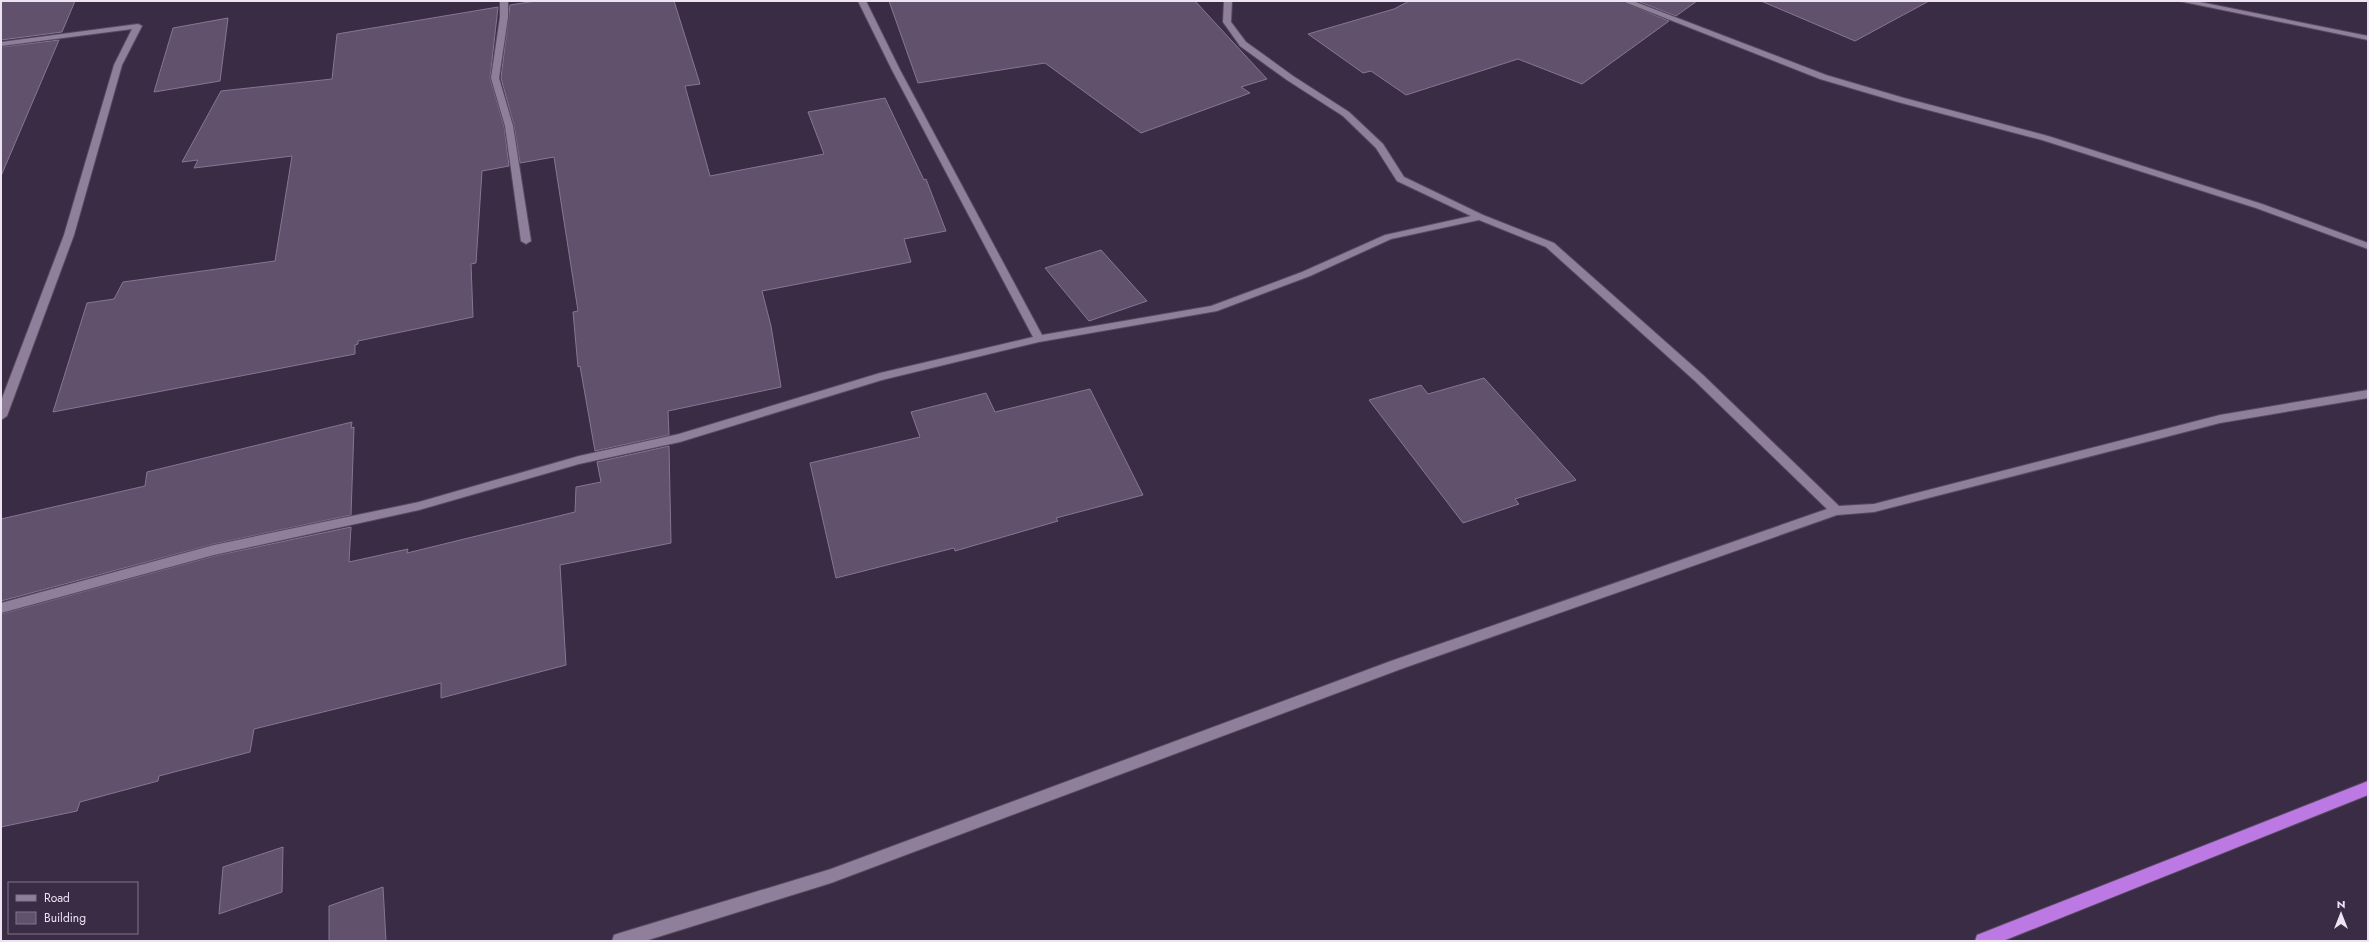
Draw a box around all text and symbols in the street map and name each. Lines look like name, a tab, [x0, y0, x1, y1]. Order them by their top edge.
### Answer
legend	[8, 882, 138, 934]
text: Road	[44, 889, 70, 907]
north arrow	[2321, 894, 2361, 934]
text: N	[2337, 896, 2345, 912]
text: Building	[44, 909, 86, 927]

